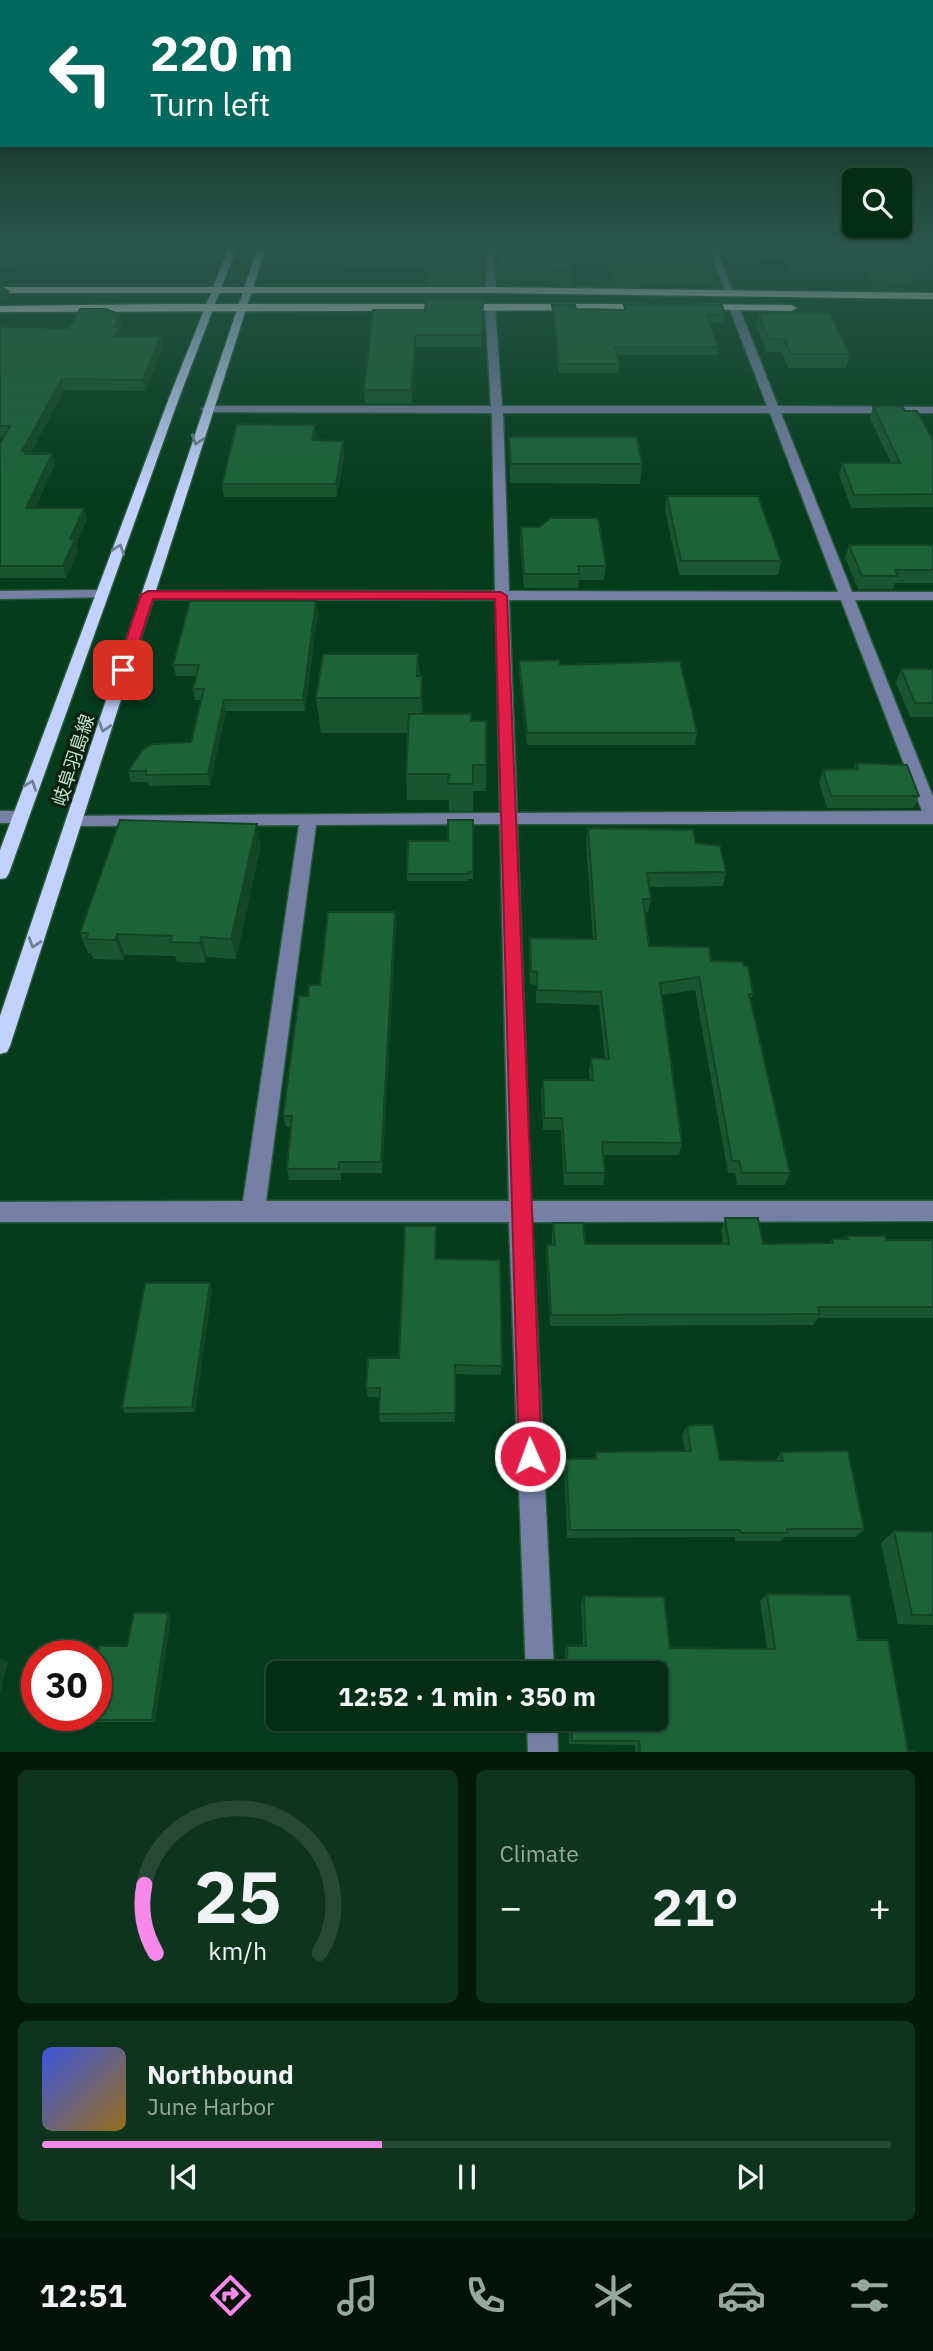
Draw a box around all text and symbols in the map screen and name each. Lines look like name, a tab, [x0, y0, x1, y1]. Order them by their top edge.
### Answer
text: 220 m	[150, 21, 294, 84]
icon: left	[35, 28, 126, 119]
text: Turn left	[150, 83, 270, 125]
map controls	[842, 168, 912, 238]
button: search	[842, 168, 912, 238]
one-way arrow	[191, 434, 205, 446]
one-way arrow	[111, 543, 125, 555]
pin	[93, 640, 153, 700]
icon: arrive	[104, 651, 142, 689]
street label: 岐阜羽島線	[47, 711, 99, 809]
one-way arrow	[98, 720, 112, 733]
one-way arrow	[23, 780, 37, 792]
one-way arrow	[27, 937, 42, 949]
position arrow	[493, 1419, 567, 1493]
speed limit sign: 30	[21, 1640, 112, 1731]
text: 12:52 · 1 min · 350 m	[338, 1679, 596, 1713]
text: Climate	[500, 1838, 579, 1868]
text: 25	[194, 1848, 281, 1943]
text: 21°	[652, 1873, 739, 1940]
text: −	[500, 1882, 522, 1931]
text: +	[868, 1882, 891, 1931]
text: km/h	[208, 1933, 267, 1966]
text: Northbound	[147, 2057, 294, 2091]
text: June Harbor	[147, 2091, 275, 2121]
icon: previous	[165, 2158, 203, 2196]
icon: pause	[448, 2158, 486, 2196]
icon: next	[731, 2158, 769, 2196]
icon: directions	[206, 2271, 255, 2320]
icon: music	[333, 2271, 382, 2320]
icon: phone	[461, 2271, 510, 2320]
icon: climate	[589, 2271, 638, 2320]
icon: car	[717, 2271, 766, 2320]
icon: filters	[845, 2271, 894, 2320]
text: 12:51	[39, 2274, 127, 2316]

